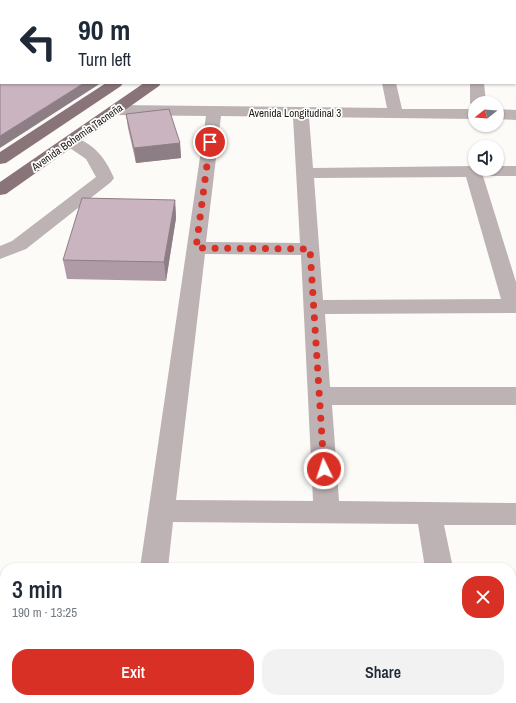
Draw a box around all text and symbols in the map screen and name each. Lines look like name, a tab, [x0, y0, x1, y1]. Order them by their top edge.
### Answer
text: 90 m	[78, 11, 130, 49]
icon: left	[12, 16, 64, 68]
text: Turn left	[78, 47, 131, 72]
north arrow	[468, 96, 504, 132]
map controls	[468, 96, 504, 176]
street label: Avenida Bohemia Tacneña	[28, 100, 125, 174]
street label: Avenida Longitudinal 3	[248, 106, 341, 120]
pin	[193, 125, 227, 159]
icon: arrive	[199, 131, 221, 153]
button: sound	[468, 140, 504, 176]
position arrow	[303, 448, 345, 490]
text: 3 min	[12, 573, 63, 605]
button: close	[462, 576, 504, 618]
text: 190 m · 13:25	[12, 604, 77, 621]
button: Exit	[12, 649, 254, 695]
button: Share	[262, 649, 504, 695]

